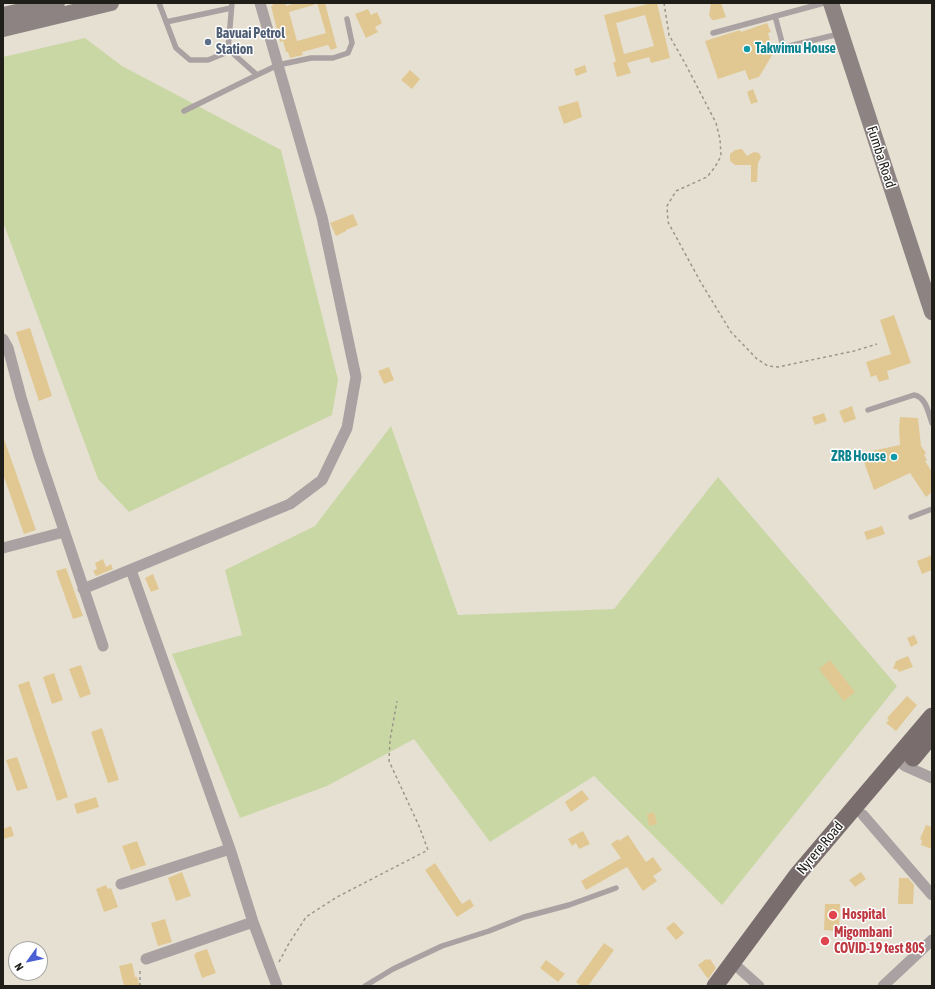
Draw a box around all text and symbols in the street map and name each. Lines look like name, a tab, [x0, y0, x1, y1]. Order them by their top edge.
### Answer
place label: Bavuai Petrol Station	[216, 26, 285, 58]
marker: Bavuai Petrol Station	[203, 37, 213, 47]
place label: Takwimu House	[755, 41, 836, 57]
marker: Takwimu House	[742, 44, 752, 54]
street label: Fumba Road	[863, 124, 899, 190]
place label: ZRB House	[831, 449, 886, 465]
marker: ZRB House	[889, 452, 899, 462]
street label: Nyrere Road	[793, 818, 847, 878]
place label: Hospital	[842, 907, 886, 923]
marker: Hospital	[827, 909, 839, 921]
place label: Migombani COVID-19 test 80$	[834, 925, 924, 958]
marker: Migombani COVID-19 test 80$	[819, 935, 831, 947]
north arrow	[8, 941, 48, 981]
text: N	[12, 961, 26, 973]

